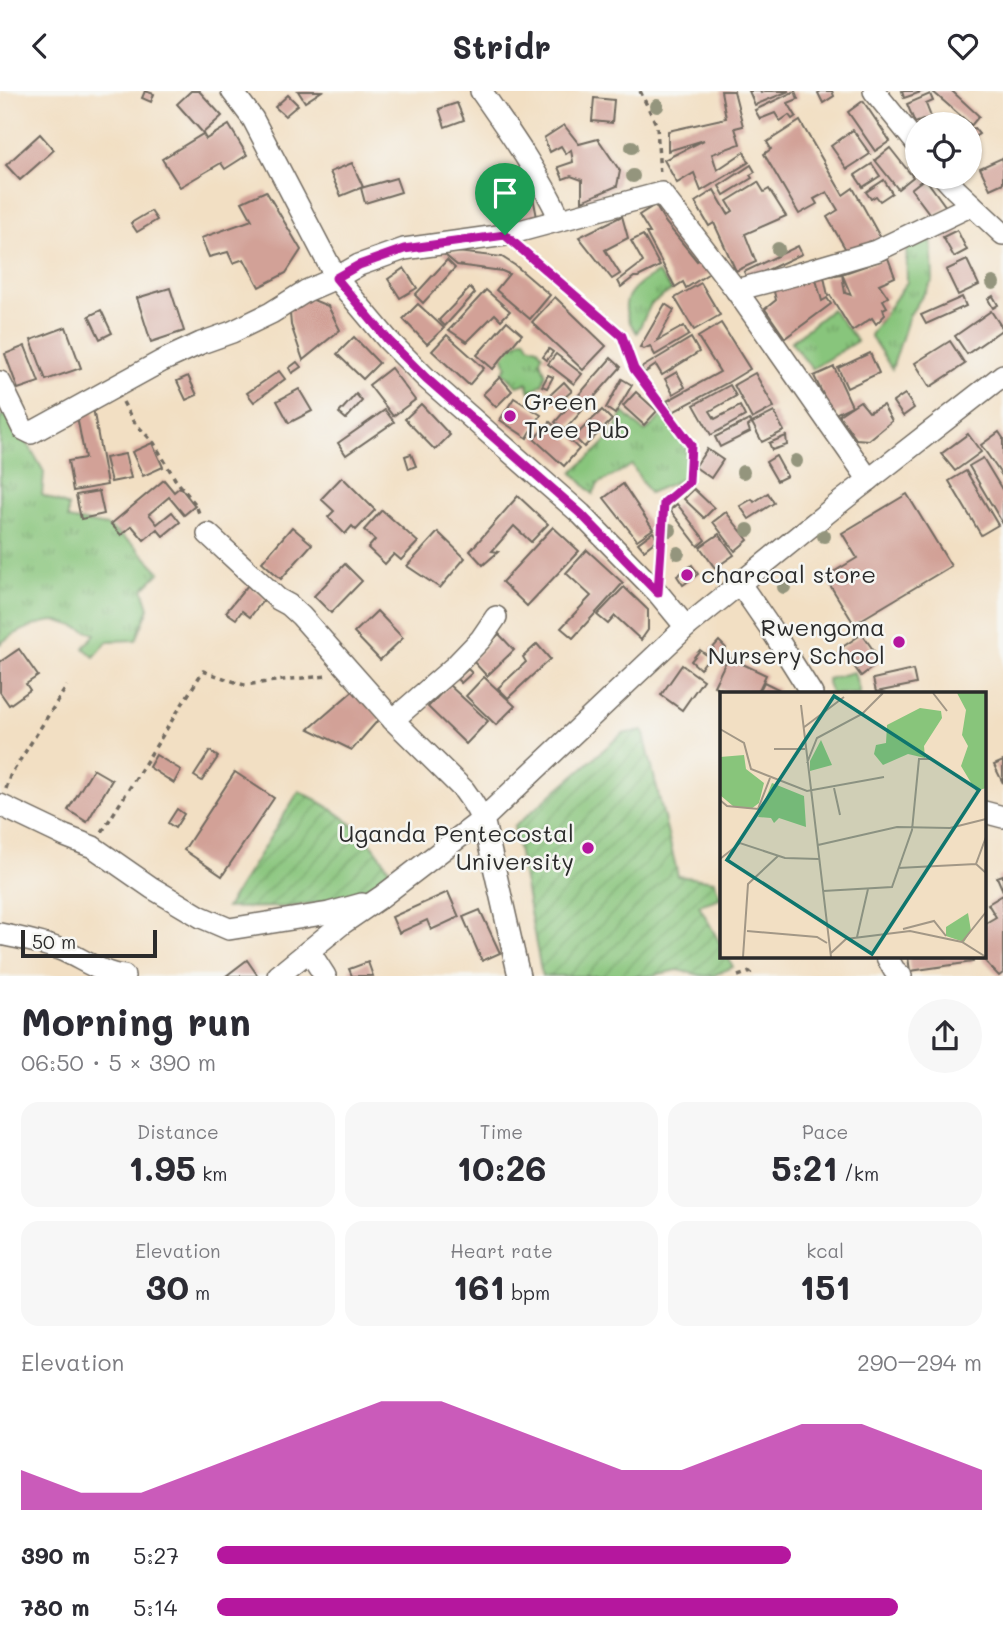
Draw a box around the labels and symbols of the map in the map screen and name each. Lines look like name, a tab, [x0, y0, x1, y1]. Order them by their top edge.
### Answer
pin	[475, 163, 535, 235]
place label: Green Tree Pub	[524, 385, 630, 444]
marker: Green Tree Pub	[502, 408, 518, 424]
place label: charcoal store	[701, 558, 876, 589]
marker: charcoal store	[679, 567, 695, 583]
place label: Rwengoma Nursery School	[708, 611, 885, 670]
marker: Rwengoma Nursery School	[891, 634, 907, 650]
inset map	[720, 692, 986, 958]
place label: Uganda Pentecostal University	[338, 817, 574, 876]
marker: Uganda Pentecostal University	[580, 840, 596, 856]
scale bar	[21, 927, 158, 959]

